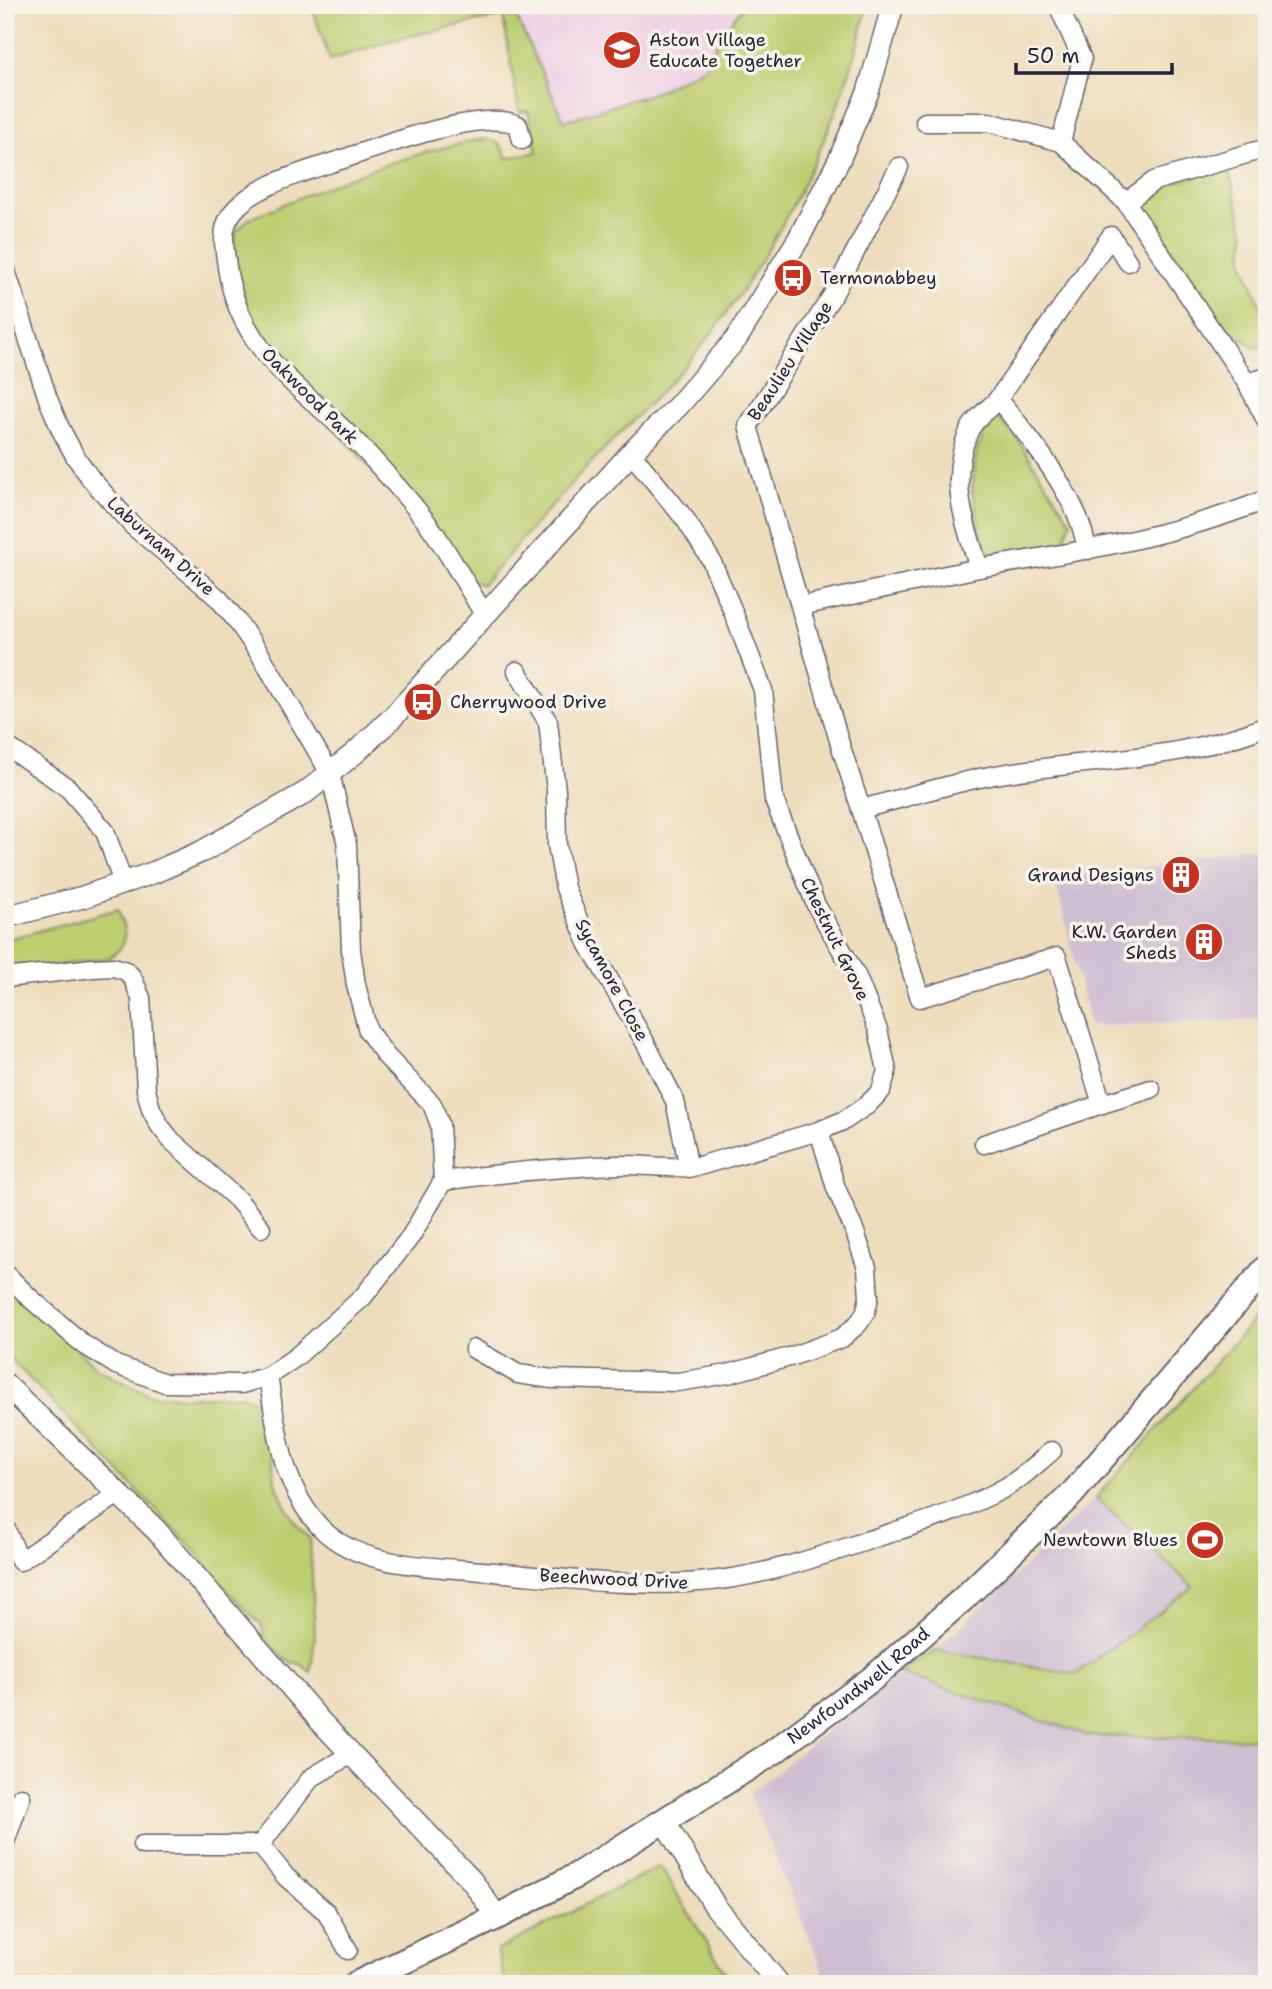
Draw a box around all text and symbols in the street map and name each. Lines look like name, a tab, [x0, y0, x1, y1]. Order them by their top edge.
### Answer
place label: Aston Village Educate Together	[649, 28, 802, 73]
school or university icon: Aston Village Educate Together	[601, 29, 643, 71]
scale bar	[1016, 32, 1172, 76]
text: 50 m	[1027, 42, 1080, 70]
bus stop icon: Termonabbey	[772, 257, 814, 299]
place label: Termonabbey	[820, 266, 937, 290]
street label: Beaulieu Village	[742, 296, 838, 426]
street label: Oakwood Park	[256, 342, 364, 450]
street label: Laburnam Drive	[102, 491, 220, 601]
bus stop icon: Cherrywood Drive	[402, 681, 444, 723]
place label: Cherrywood Drive	[450, 690, 607, 714]
building icon: Grand Designs	[1160, 854, 1202, 896]
place label: Grand Designs	[1028, 863, 1154, 887]
street label: Chestnut Grove	[795, 873, 875, 1005]
street label: Sycamore Close	[570, 915, 654, 1045]
place label: K.W. Garden Sheds	[1072, 920, 1177, 965]
building icon: K.W. Garden Sheds	[1183, 921, 1225, 963]
sports icon: Newtown Blues	[1184, 1519, 1226, 1561]
place label: Newtown Blues	[1043, 1528, 1178, 1552]
street label: Beechwood Drive	[539, 1563, 689, 1595]
street label: Newfoundwell Road	[782, 1622, 935, 1750]

